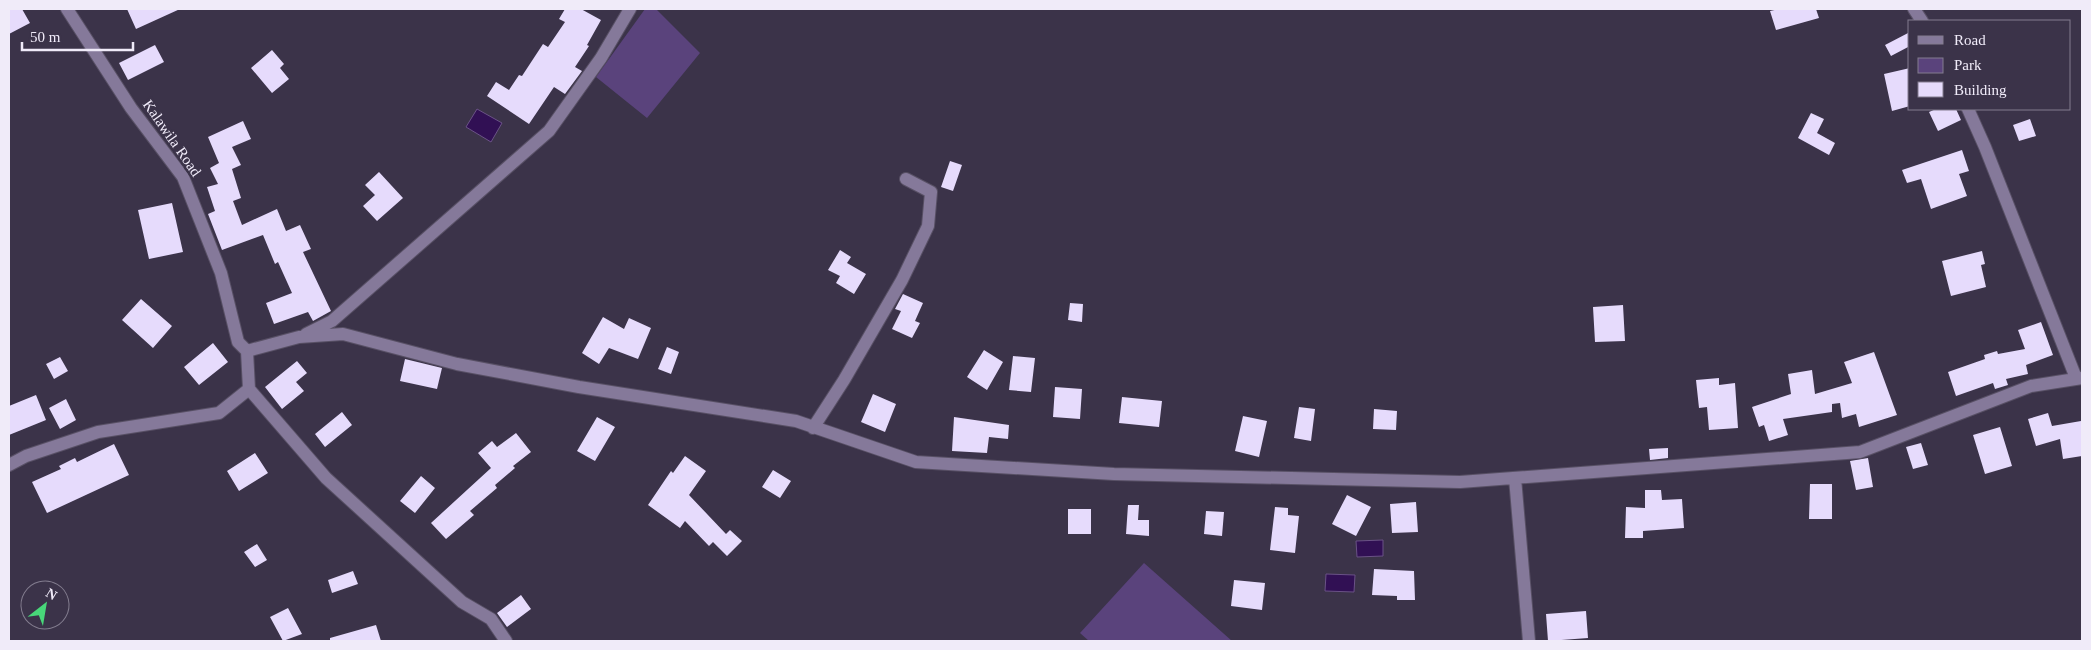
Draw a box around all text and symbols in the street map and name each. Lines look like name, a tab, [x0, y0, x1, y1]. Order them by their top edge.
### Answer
scale bar	[22, 20, 134, 52]
legend	[1908, 20, 2071, 110]
text: 50 m	[30, 29, 61, 45]
text: Road	[1954, 32, 1986, 48]
text: Park	[1954, 57, 1982, 73]
text: Building	[1954, 82, 2007, 98]
street label: Kalawila Road	[140, 97, 205, 180]
north arrow	[20, 580, 70, 630]
text: N	[43, 585, 60, 603]

